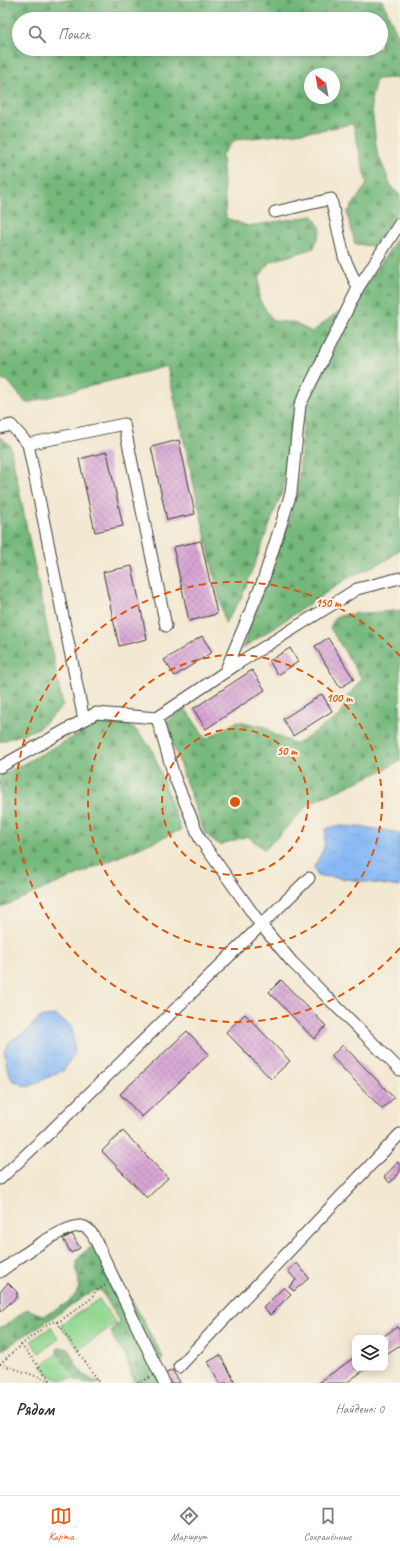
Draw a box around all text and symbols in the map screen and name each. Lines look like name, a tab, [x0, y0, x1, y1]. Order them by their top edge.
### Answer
search box	[12, 12, 388, 56]
icon: search	[26, 23, 48, 45]
text: Поиск	[58, 25, 90, 44]
north arrow	[304, 68, 340, 104]
text: 150 m	[315, 595, 342, 611]
text: 100 m	[326, 690, 353, 706]
text: 50 m	[277, 743, 298, 759]
centre of rings	[228, 795, 242, 809]
map controls	[352, 1335, 388, 1371]
button: layers	[352, 1335, 388, 1371]
text: Рядом	[16, 1399, 54, 1420]
text: Найдено: 0	[336, 1401, 384, 1417]
tab: Карта	[48, 1505, 74, 1543]
tab: Маршрут	[171, 1505, 207, 1543]
tab: Сохранённые	[304, 1505, 352, 1543]

